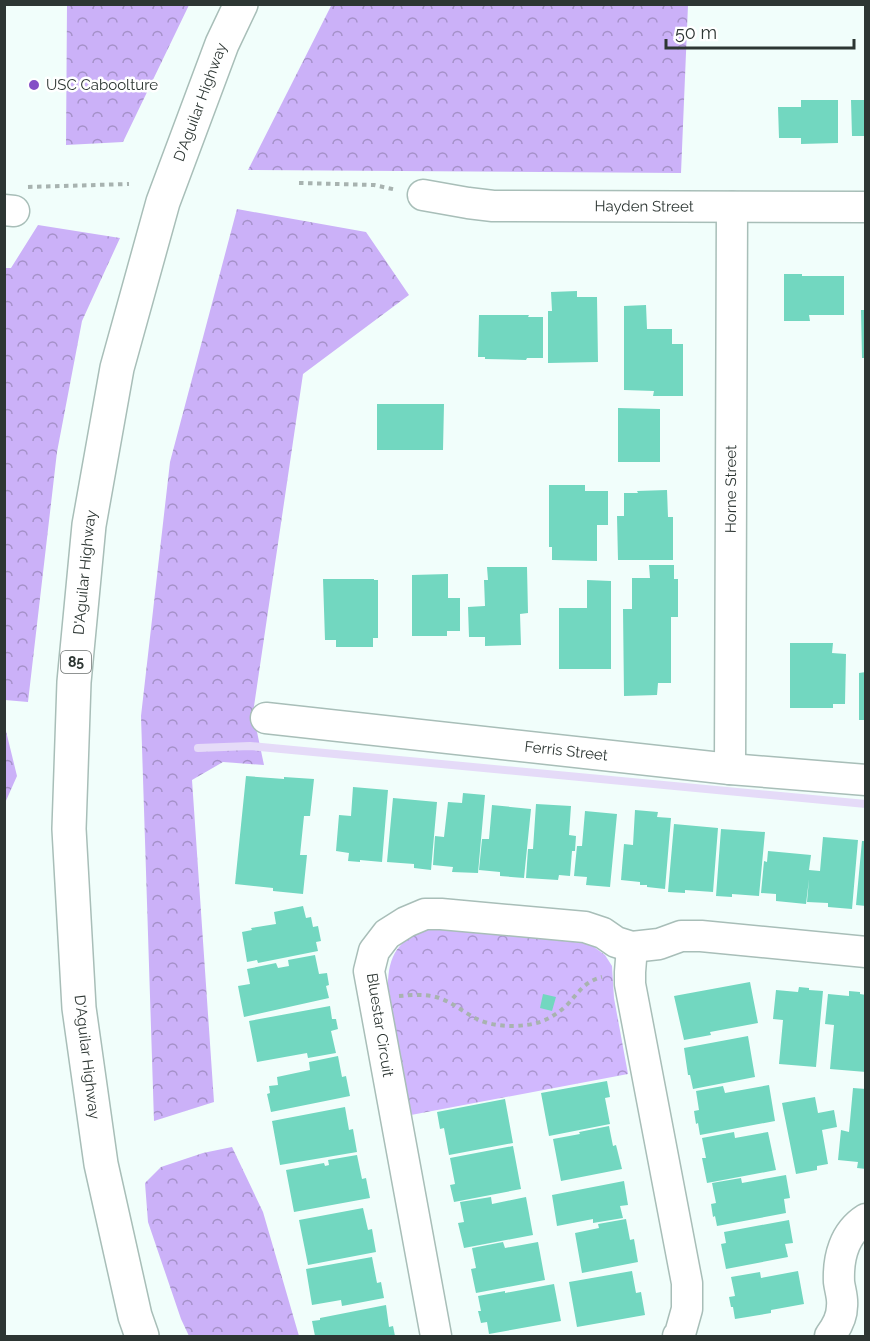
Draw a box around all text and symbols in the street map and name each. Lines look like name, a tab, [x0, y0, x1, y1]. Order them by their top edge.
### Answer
scale bar	[666, 12, 854, 50]
text: 50 m	[675, 22, 717, 43]
street label: D'Aguilar Highway	[170, 40, 231, 164]
place label: USC Caboolture	[46, 76, 158, 94]
marker: USC Caboolture	[27, 78, 41, 92]
street label: Hayden Street	[594, 197, 694, 216]
street label: Horne Street	[722, 445, 740, 533]
street label: D'Aguilar Highway	[70, 508, 101, 636]
road number: 85	[61, 651, 91, 673]
street label: Ferris Street	[524, 737, 609, 765]
street label: Bluestar Circuit	[363, 972, 397, 1078]
street label: D'Aguilar Highway	[70, 994, 104, 1120]

